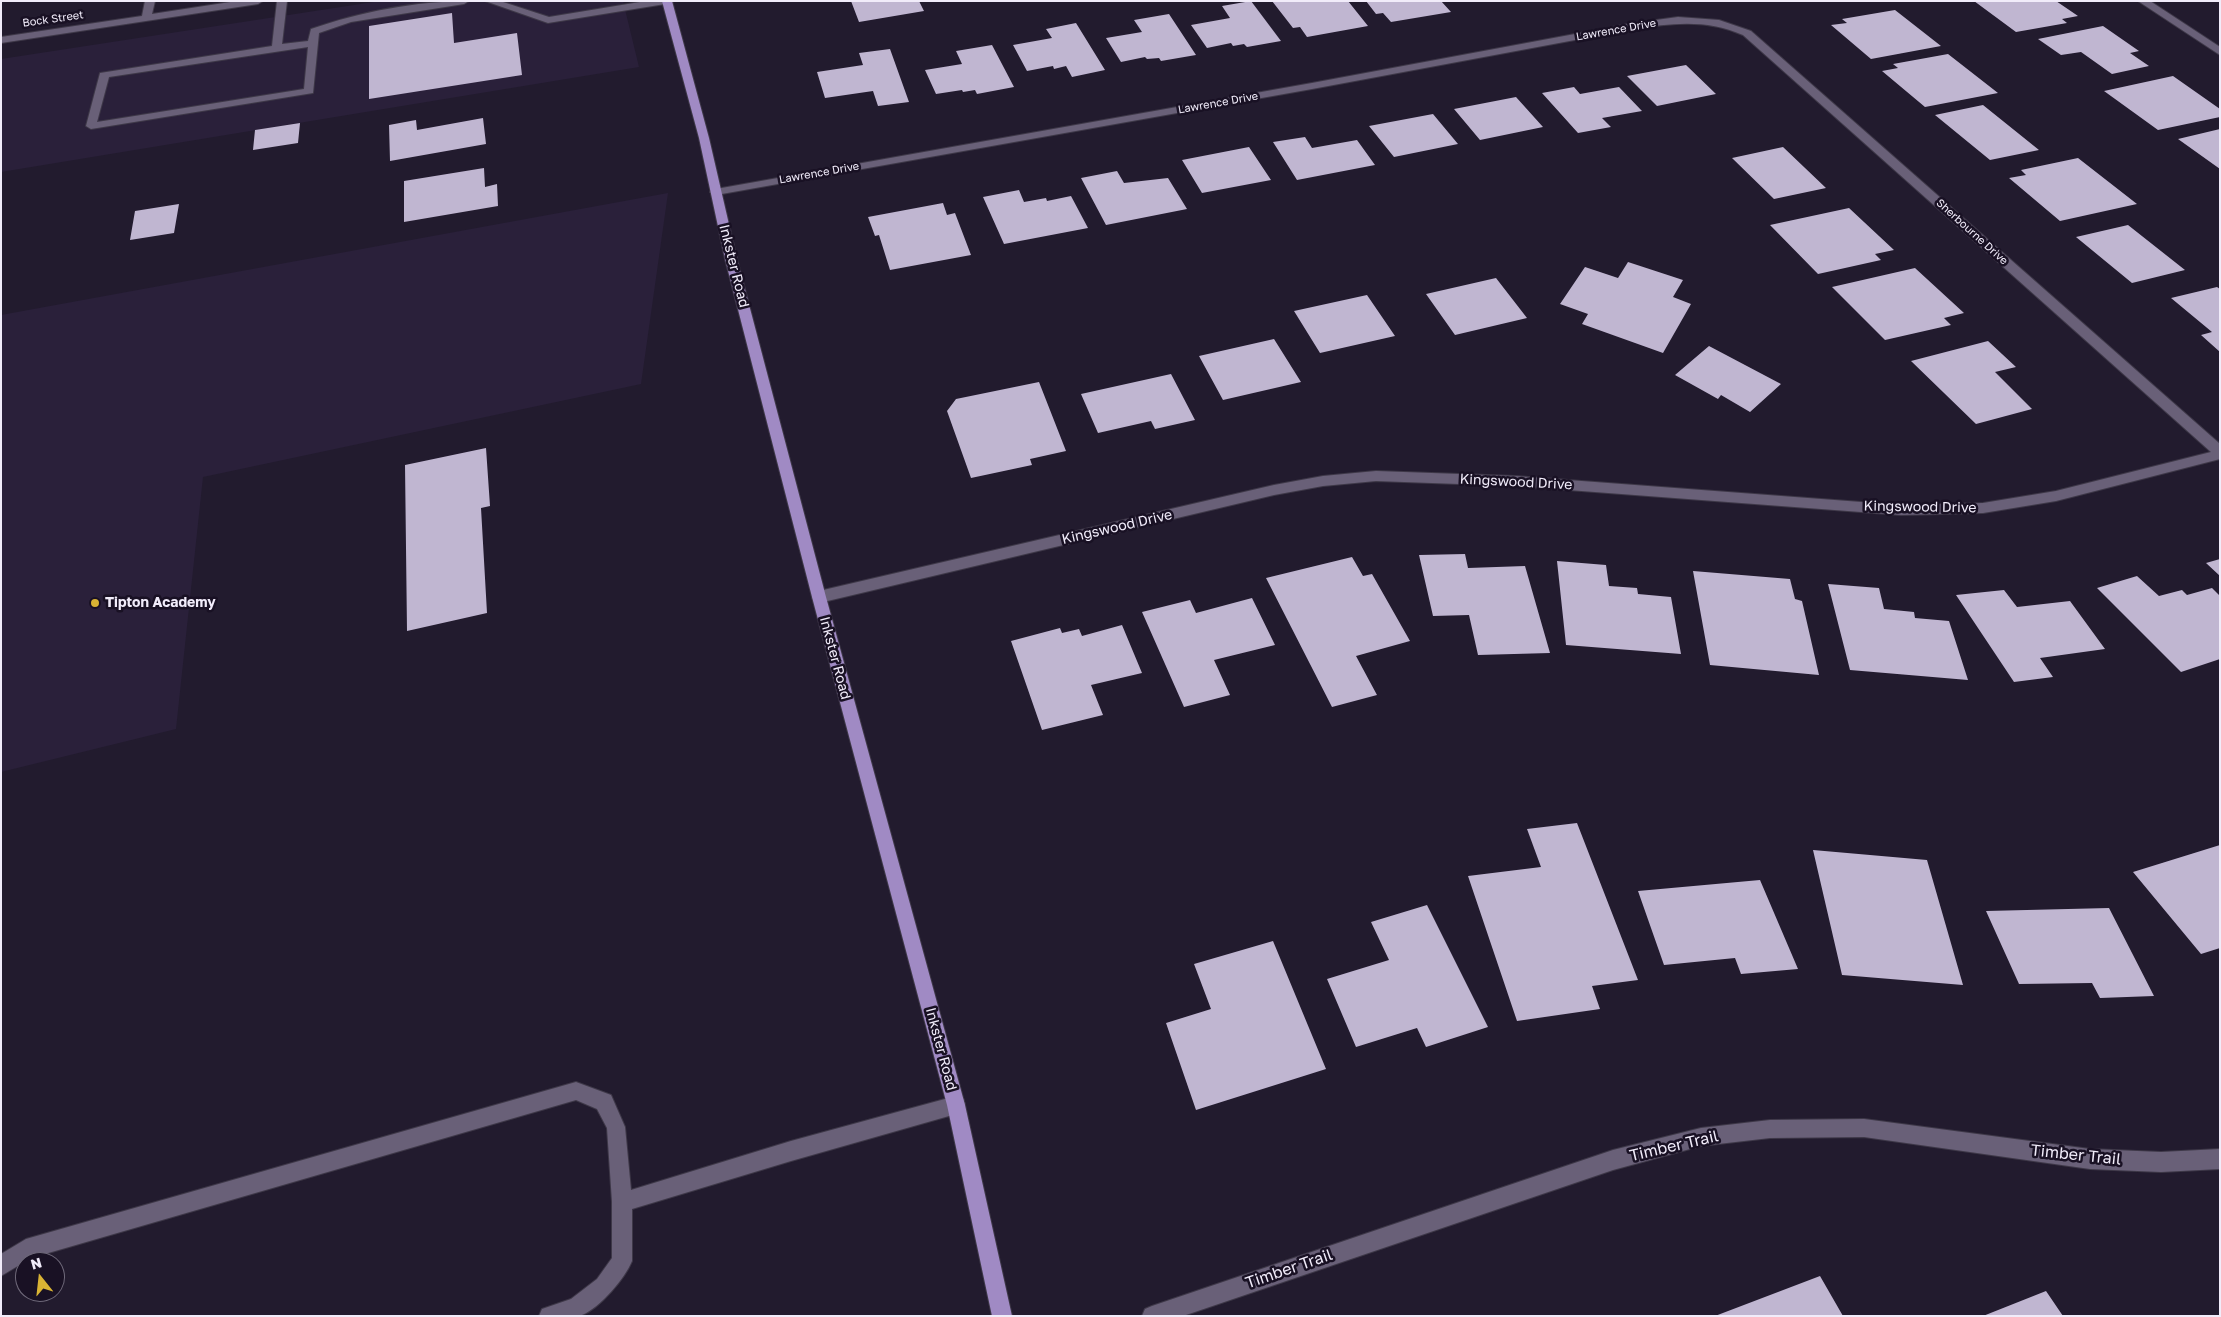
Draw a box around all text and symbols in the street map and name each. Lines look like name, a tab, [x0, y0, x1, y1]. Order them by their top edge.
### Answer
street label: Bock Street	[22, 8, 84, 30]
street label: Lawrence Drive	[1575, 16, 1657, 44]
street label: Lawrence Drive	[1177, 89, 1259, 117]
street label: Lawrence Drive	[778, 159, 860, 187]
street label: Sherbourne Drive	[1933, 196, 2011, 268]
street label: Inkster Road	[716, 223, 752, 309]
street label: Kingswood Drive	[1459, 471, 1573, 493]
street label: Kingswood Drive	[1863, 498, 1977, 516]
street label: Kingswood Drive	[1060, 506, 1174, 548]
place label: Tipton Academy	[105, 595, 216, 611]
marker: Tipton Academy	[89, 597, 101, 609]
street label: Inkster Road	[816, 615, 854, 701]
street label: Inkster Road	[922, 1006, 960, 1092]
street label: Timber Trail	[1628, 1126, 1720, 1166]
street label: Timber Trail	[2030, 1141, 2122, 1169]
street label: Timber Trail	[1243, 1245, 1335, 1293]
north arrow	[15, 1252, 65, 1302]
text: N	[29, 1253, 43, 1273]

